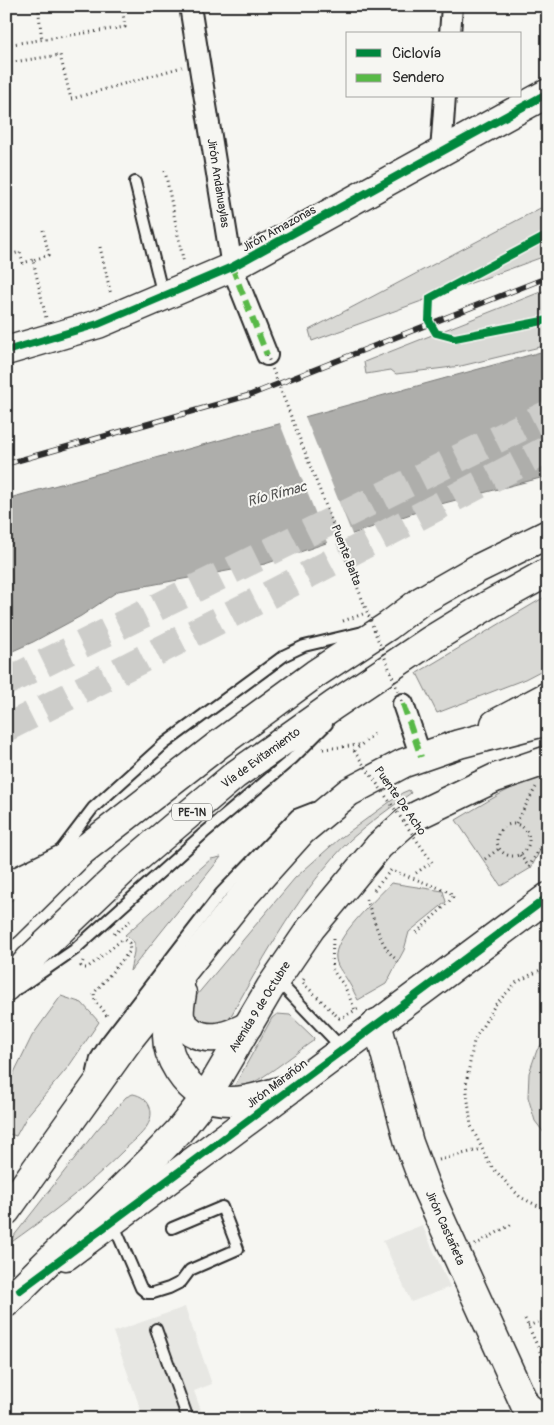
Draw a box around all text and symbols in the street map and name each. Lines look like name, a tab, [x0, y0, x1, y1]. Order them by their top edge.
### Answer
legend	[346, 32, 522, 98]
text: Ciclovía	[392, 44, 441, 63]
text: Sendero	[392, 68, 444, 87]
street label: Jirón Andahuaylas	[204, 137, 233, 229]
street label: Jirón Amazonas	[239, 202, 319, 255]
water label: Río Rímac	[245, 478, 309, 510]
street label: Puente Balta	[328, 522, 365, 588]
street label: Vía de Evitamiento	[219, 724, 304, 792]
street label: Puente De Acho	[371, 764, 430, 839]
road number: PE-1N	[172, 804, 212, 820]
street label: Avenida 9 de Octubre	[226, 958, 294, 1055]
street label: Jirón Marañón	[244, 1056, 311, 1112]
street label: Jirón Castañeta	[422, 1188, 468, 1268]

